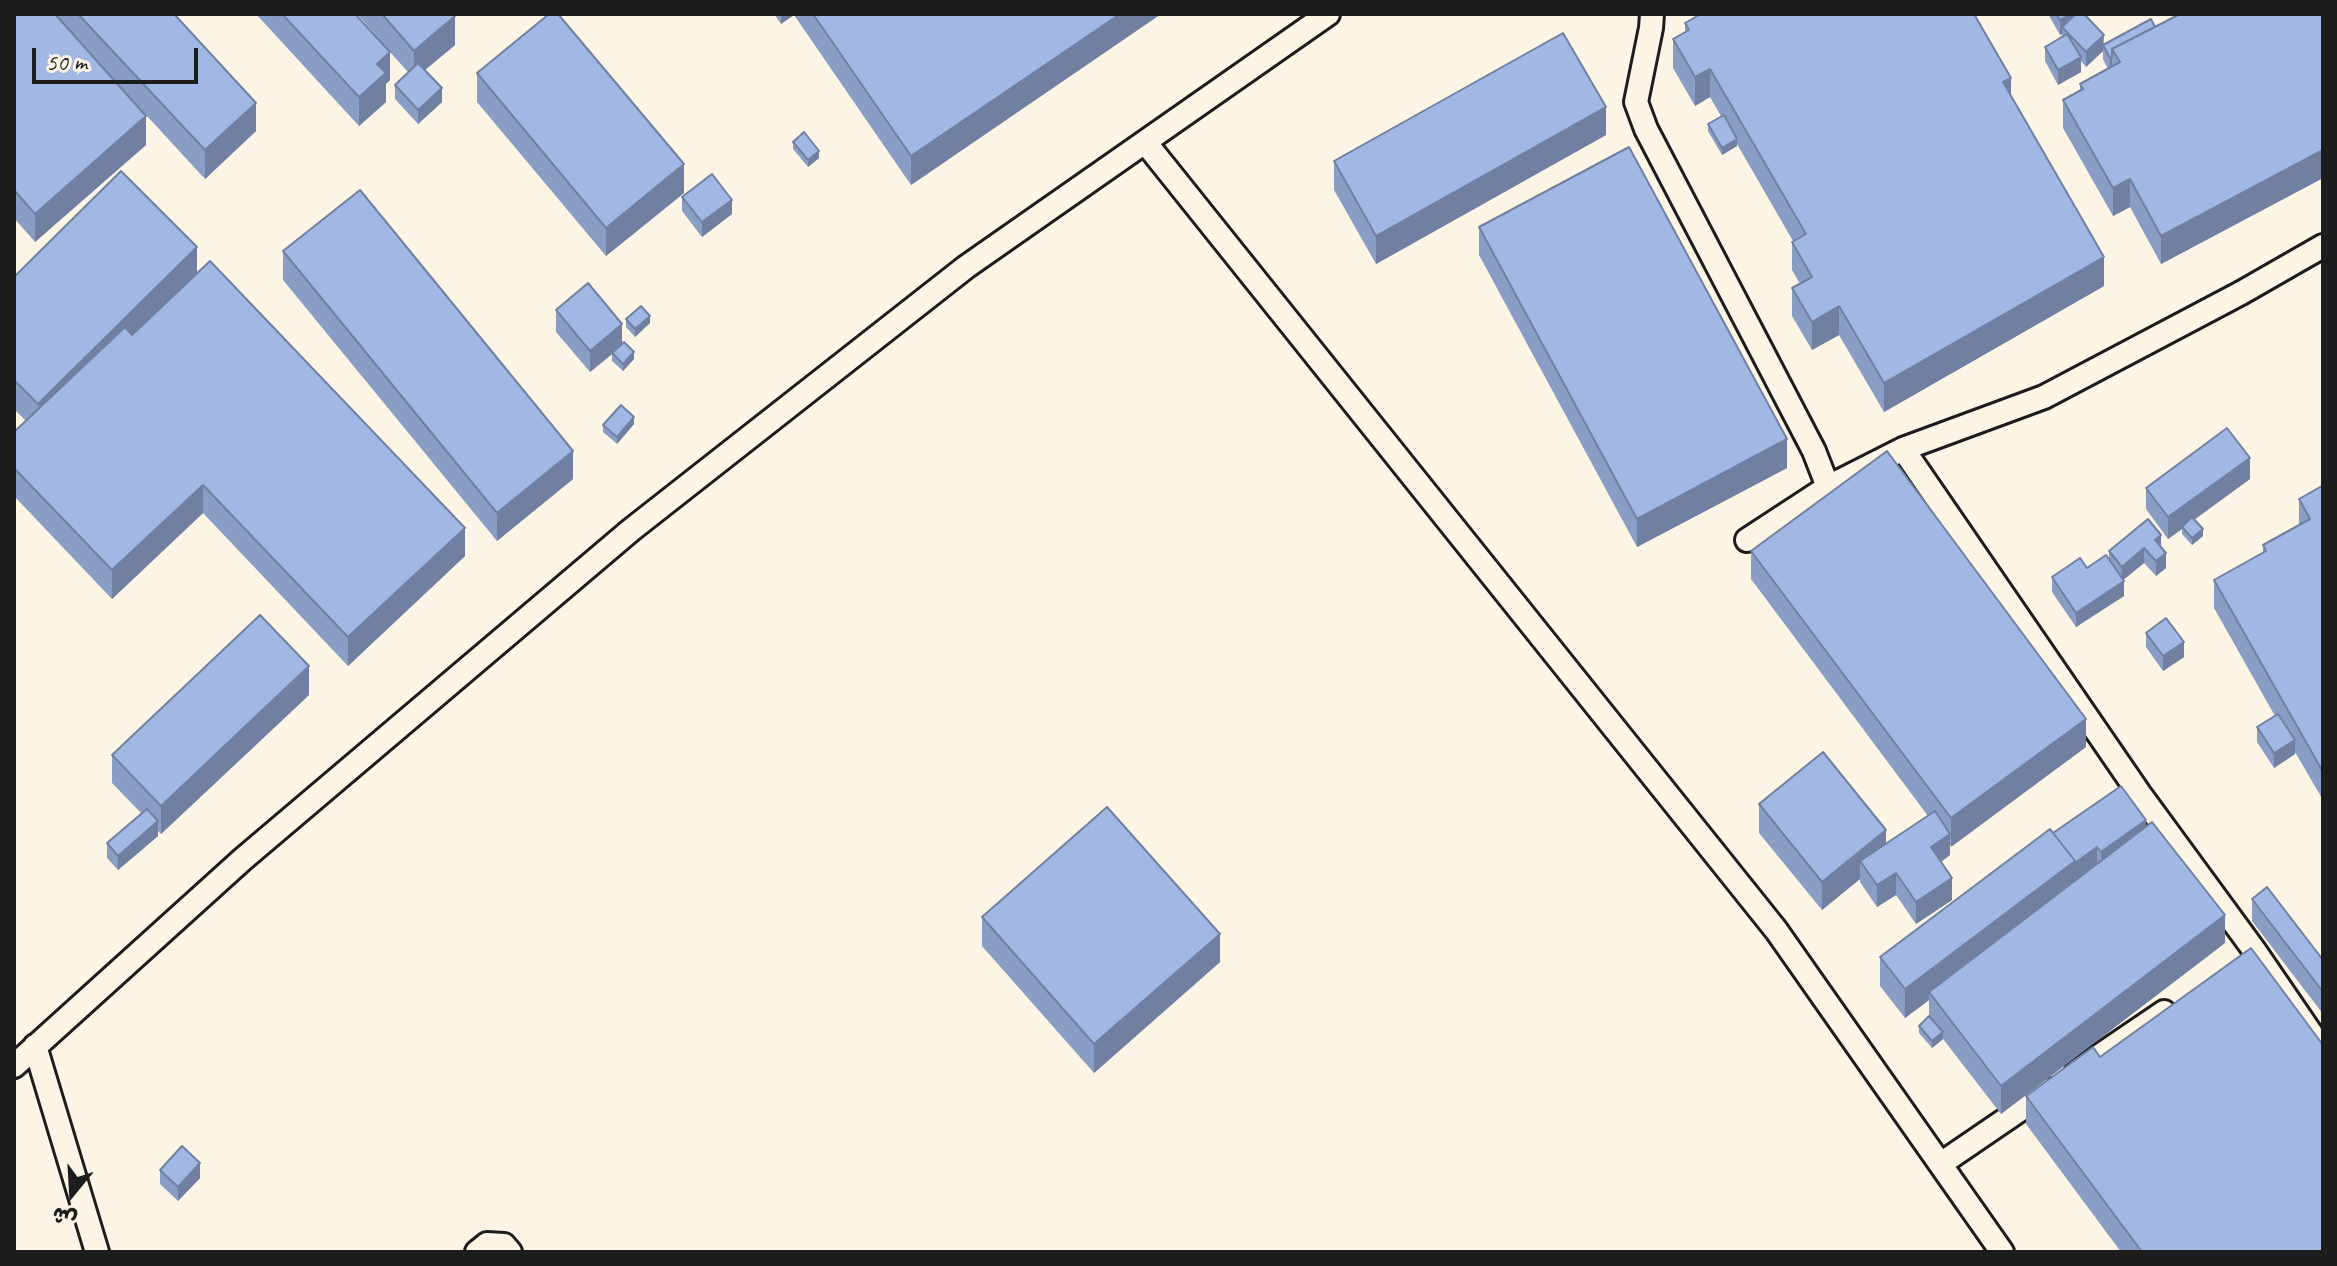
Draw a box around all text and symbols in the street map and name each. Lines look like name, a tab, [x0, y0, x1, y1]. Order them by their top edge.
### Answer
scale bar	[36, 32, 202, 82]
text: 50 m	[46, 47, 87, 77]
north arrow	[32, 1154, 112, 1234]
text: ش	[49, 1200, 80, 1234]

